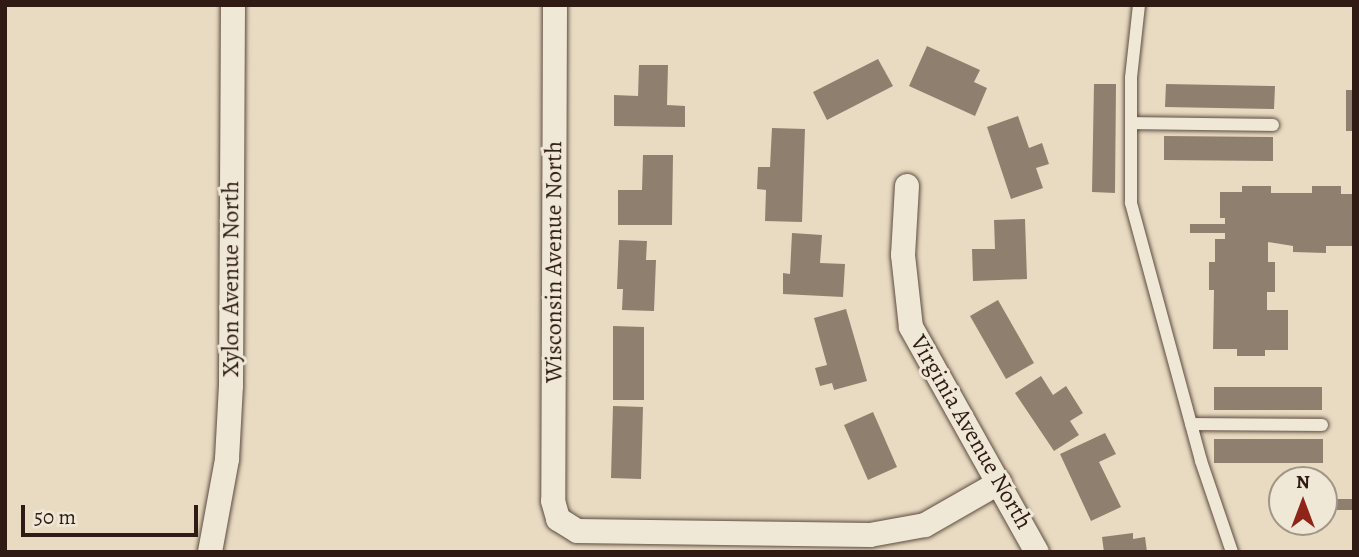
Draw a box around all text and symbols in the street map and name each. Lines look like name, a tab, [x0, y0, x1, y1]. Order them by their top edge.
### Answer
street label: Wisconsin Avenue North	[540, 141, 568, 383]
street label: Xylon Avenue North	[217, 181, 245, 377]
street label: Virginia Avenue North	[904, 330, 1038, 534]
north arrow	[1268, 466, 1338, 536]
text: N	[1296, 469, 1310, 495]
scale bar	[24, 490, 201, 534]
text: 50 m	[34, 503, 76, 531]

